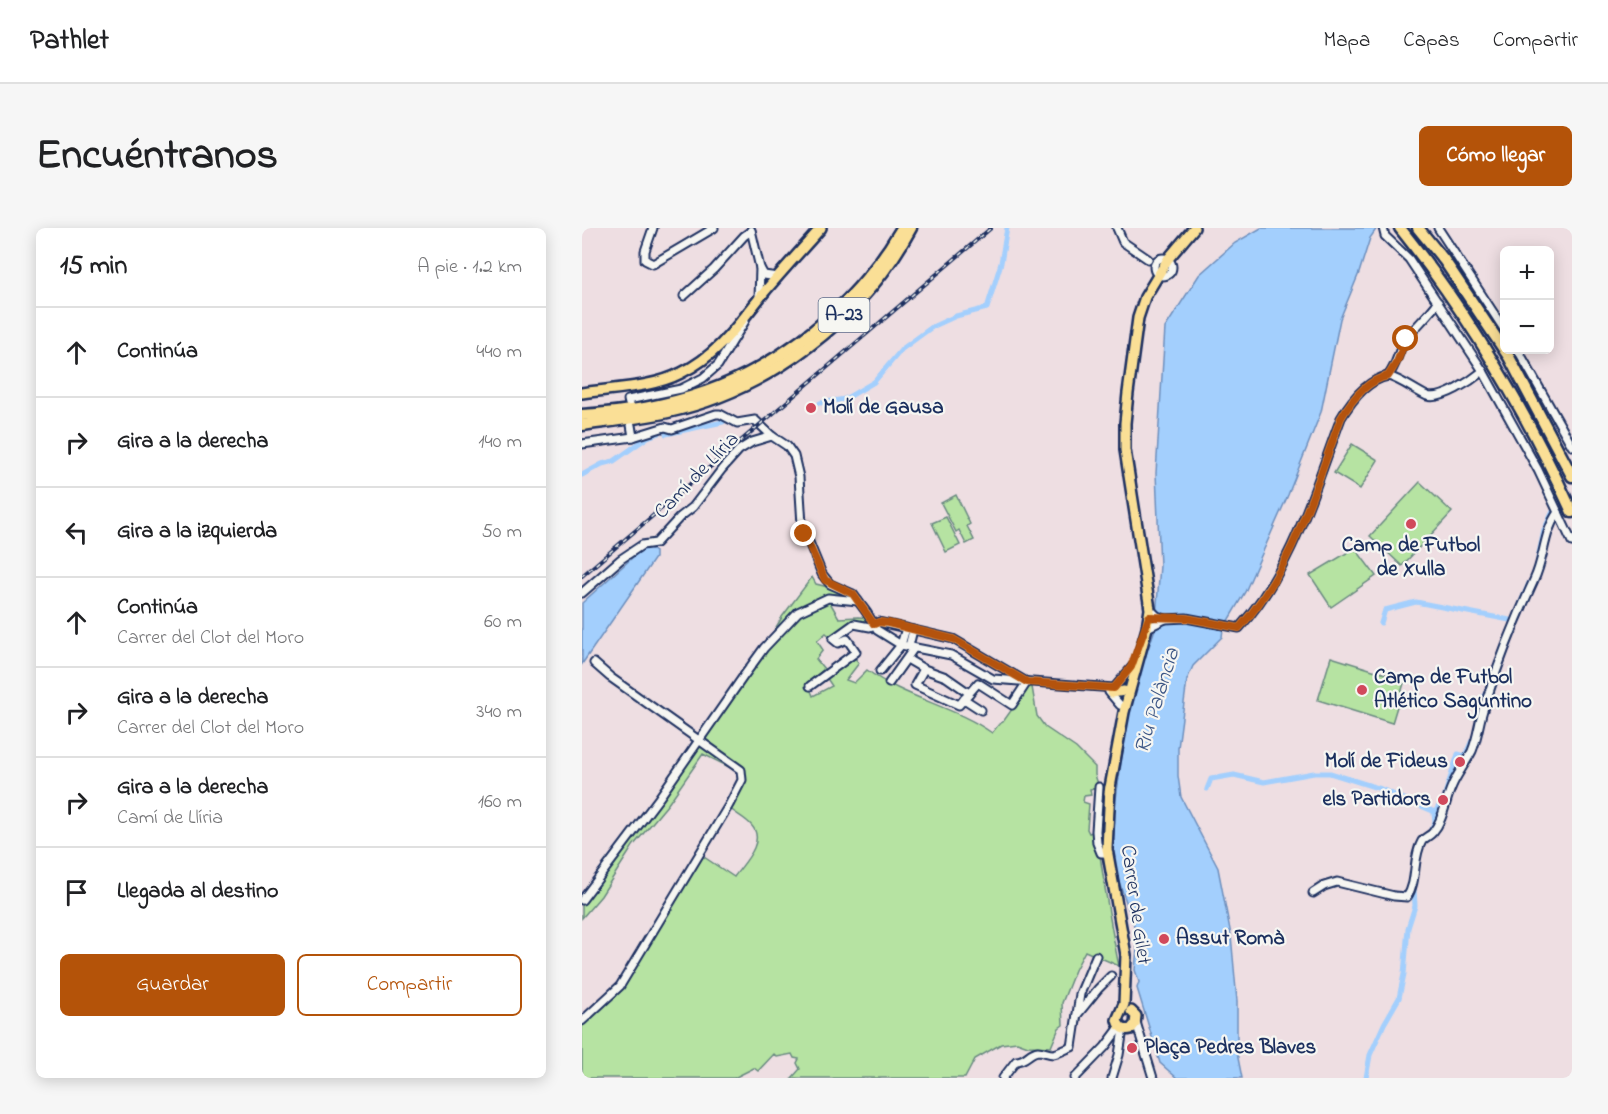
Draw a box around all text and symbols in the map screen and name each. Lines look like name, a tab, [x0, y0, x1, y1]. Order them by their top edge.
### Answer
text: Pathlet	[30, 21, 109, 62]
text: Mapa	[1323, 26, 1370, 56]
text: Capas	[1403, 26, 1460, 56]
text: Compartir	[1493, 26, 1578, 56]
text: Encuéntranos	[36, 126, 278, 187]
button: Cómo llegar	[1419, 126, 1572, 186]
map controls	[1500, 246, 1554, 354]
button: +	[1500, 246, 1554, 300]
text: 15 min	[60, 248, 127, 286]
text: A pie · 1.2 km	[417, 253, 522, 282]
road number: A-23	[818, 298, 870, 332]
button: −	[1500, 300, 1554, 354]
route start	[1392, 325, 1418, 351]
icon: ahead	[60, 336, 93, 369]
text: Continúa	[117, 336, 198, 368]
text: 440 m	[476, 338, 522, 367]
place label: Molí de Gausa	[823, 393, 944, 423]
marker: Molí de Gausa	[804, 401, 818, 415]
icon: right	[60, 426, 93, 459]
text: Gira a la derecha	[117, 426, 268, 458]
street label: Camí de Llíria	[648, 426, 746, 526]
text: 140 m	[478, 428, 522, 457]
icon: left	[60, 516, 93, 549]
text: Gira a la izquierda	[117, 516, 277, 548]
marker: Camp de Futbol de Xulla	[1404, 517, 1418, 531]
text: 50 m	[481, 518, 522, 547]
route end	[790, 520, 816, 546]
place label: Camp de Futbol de Xulla	[1342, 531, 1481, 585]
text: Continúa	[117, 592, 198, 624]
icon: ahead	[60, 606, 93, 639]
text: 60 m	[484, 608, 522, 637]
text: Carrer del Clot del Moro	[117, 624, 304, 653]
water label: Riu Palància	[1127, 643, 1190, 758]
place label: Camp de Futbol Atlético Saguntino	[1374, 663, 1532, 719]
text: Gira a la derecha	[117, 682, 268, 714]
marker: Camp de Futbol Atlético Saguntino	[1355, 683, 1369, 697]
icon: right	[60, 696, 93, 729]
text: 340 m	[476, 698, 522, 727]
text: Carrer del Clot del Moro	[117, 714, 304, 743]
place label: Molí de Fideus	[1325, 747, 1448, 777]
marker: Molí de Fideus	[1453, 755, 1467, 769]
text: Gira a la derecha	[117, 772, 268, 804]
place label: els Partidors	[1323, 785, 1431, 815]
icon: right	[60, 786, 93, 819]
text: 160 m	[478, 788, 522, 817]
marker: els Partidors	[1436, 793, 1450, 807]
text: Camí de Llíria	[117, 804, 223, 833]
street label: Carrer de Gilet	[1112, 843, 1158, 967]
icon: arrive	[60, 876, 93, 909]
text: Llegada al destino	[117, 876, 278, 908]
place label: Assut Romà	[1176, 924, 1284, 954]
marker: Assut Romà	[1157, 932, 1171, 946]
button: Guardar	[60, 954, 285, 1016]
button: Compartir	[297, 954, 522, 1016]
place label: Plaça Pedres Blaves	[1144, 1033, 1317, 1063]
marker: Plaça Pedres Blaves	[1125, 1041, 1139, 1055]

